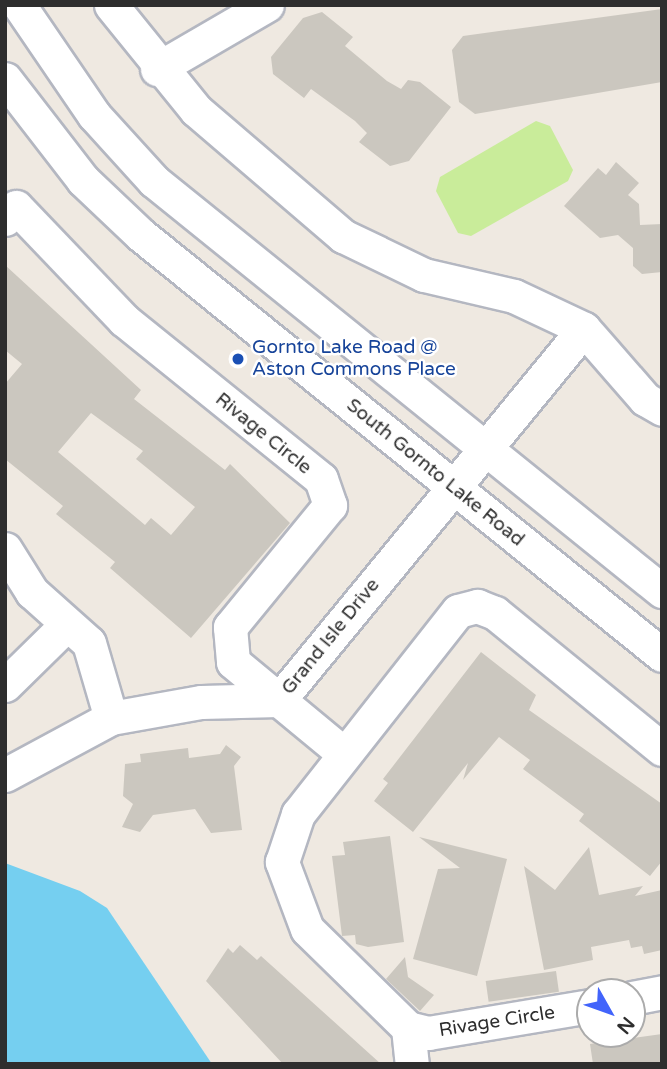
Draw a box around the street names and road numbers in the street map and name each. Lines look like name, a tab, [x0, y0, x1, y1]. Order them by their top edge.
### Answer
street label: Rivage Circle	[210, 388, 316, 480]
street label: South Gornto Lake Road	[342, 394, 528, 552]
street label: Grand Isle Drive	[277, 574, 385, 700]
street label: Rivage Circle	[437, 1002, 557, 1042]

